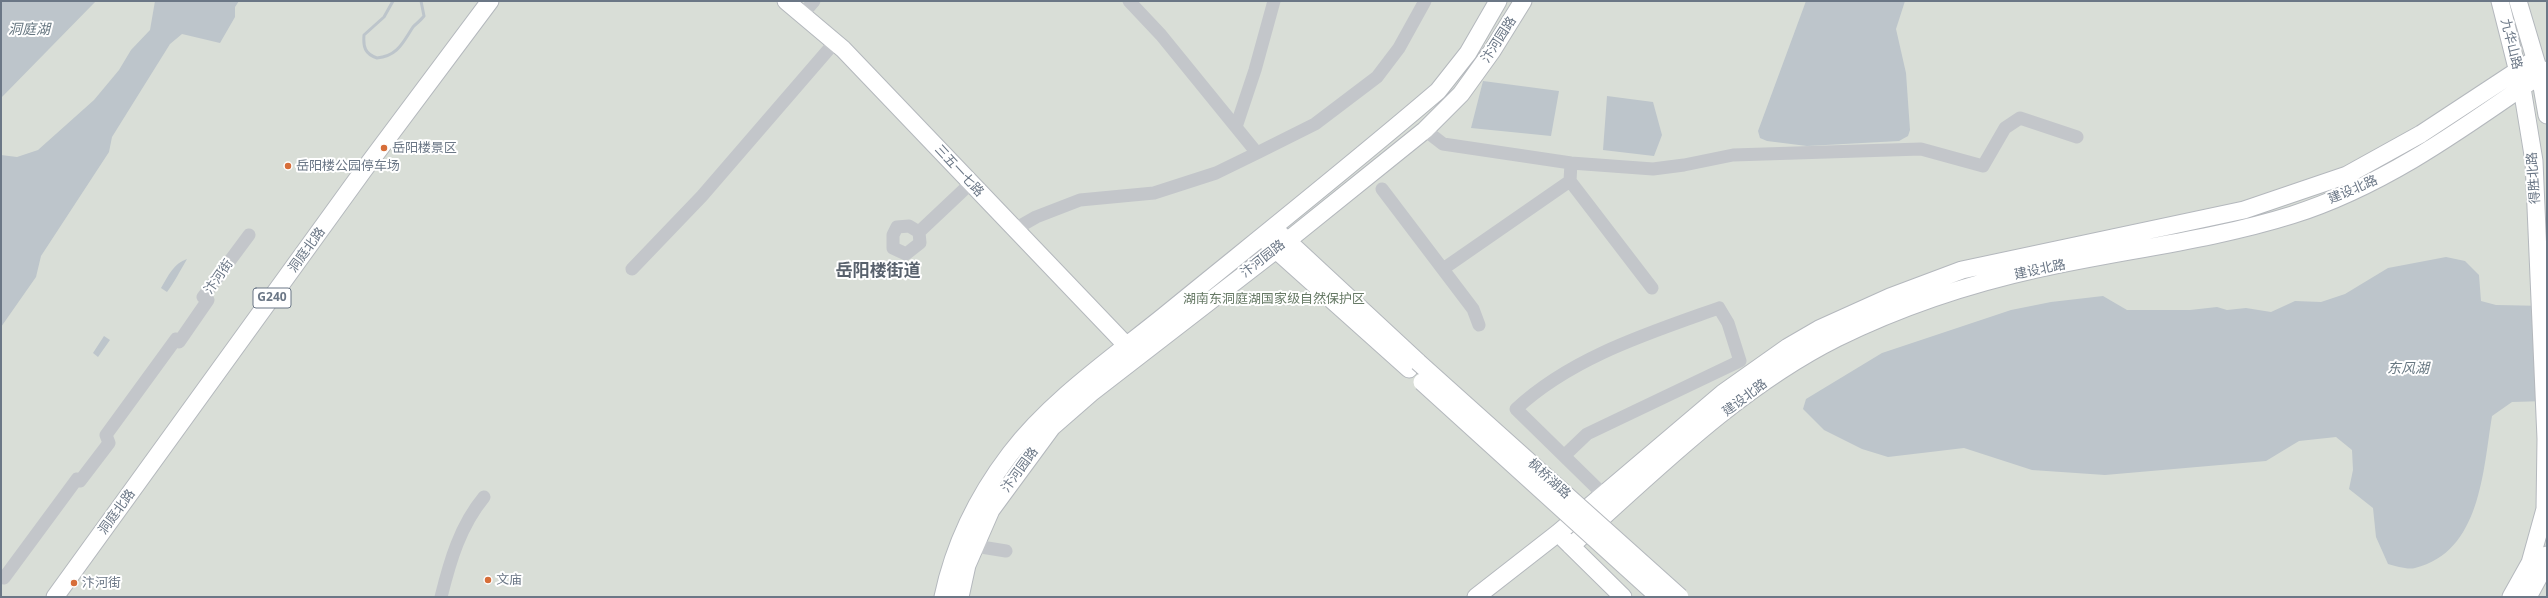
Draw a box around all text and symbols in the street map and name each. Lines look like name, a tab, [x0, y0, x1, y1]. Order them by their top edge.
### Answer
street label: 汴河园路	[1478, 14, 1520, 66]
street label: 九华山路	[2497, 17, 2525, 71]
water label: 洞庭湖	[8, 22, 50, 38]
place label: 岳阳楼景区	[392, 140, 457, 156]
street label: 三五一七路	[931, 142, 987, 200]
marker: 岳阳楼景区	[379, 143, 389, 153]
street label: 得胜北路	[2524, 152, 2544, 204]
place label: 岳阳楼公园停车场	[296, 158, 400, 174]
marker: 岳阳楼公园停车场	[283, 161, 293, 171]
street label: 建设北路	[2326, 173, 2380, 207]
street label: 洞庭北路	[285, 224, 329, 276]
street label: 汴河园路	[1238, 237, 1288, 281]
street label: 汴河街	[201, 257, 237, 297]
street label: 建设北路	[2013, 257, 2067, 283]
district label: 岳阳楼街道	[836, 261, 920, 281]
road number: G240	[253, 288, 291, 308]
park label: 湖南东洞庭湖国家级自然保护区	[1183, 291, 1365, 307]
water label: 东风湖	[2387, 361, 2429, 377]
street label: 建设北路	[1720, 376, 1770, 420]
street label: 汴河园路	[998, 444, 1042, 496]
street label: 枫桥湖路	[1524, 456, 1574, 502]
street label: 洞庭北路	[95, 486, 139, 538]
place label: 文庙	[496, 572, 522, 588]
place label: 汴河街	[82, 575, 121, 591]
marker: 文庙	[483, 575, 493, 585]
marker: 汴河街	[69, 578, 79, 588]

